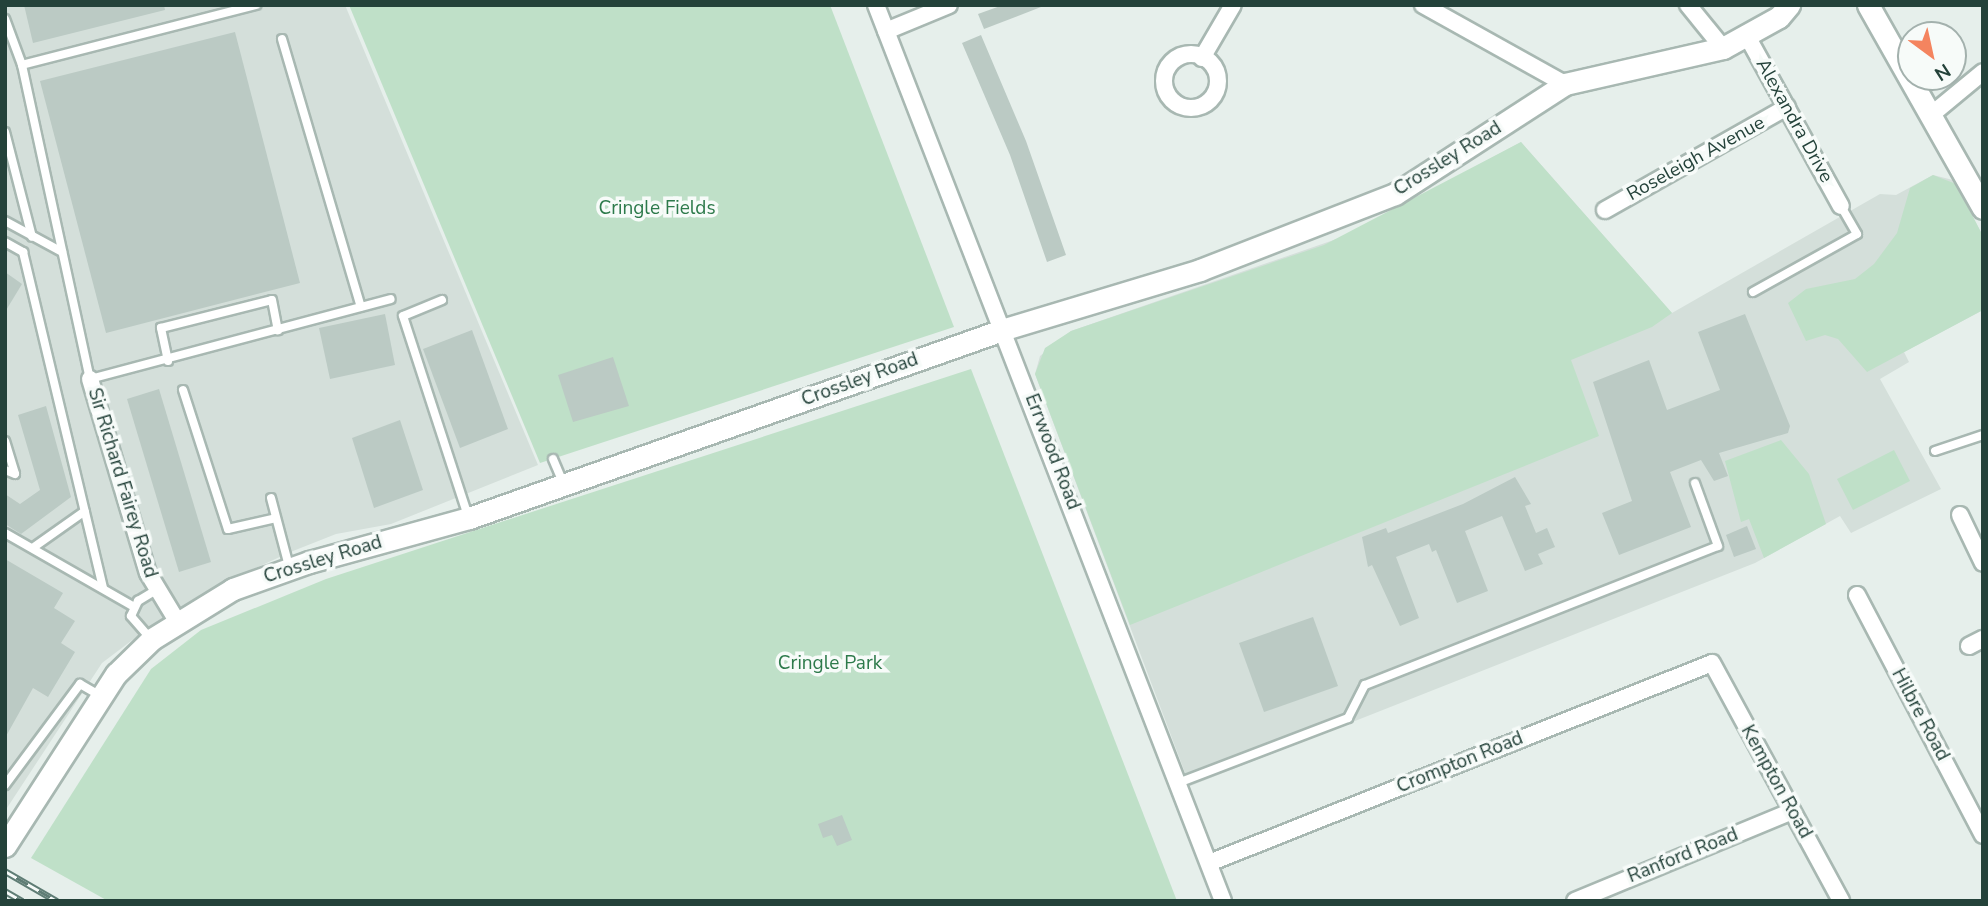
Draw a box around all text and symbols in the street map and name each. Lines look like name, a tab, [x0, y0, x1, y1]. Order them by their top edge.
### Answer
north arrow	[1897, 21, 1967, 91]
street label: Alexandra Drive	[1751, 55, 1837, 187]
text: N	[1929, 57, 1955, 87]
street label: Roseleigh Avenue	[1623, 112, 1769, 206]
street label: Crossley Road	[1390, 117, 1506, 201]
park label: Cringle Fields	[598, 198, 716, 220]
street label: Crossley Road	[798, 348, 922, 412]
street label: Sir Richard Fairey Road	[82, 385, 162, 581]
street label: Errwood Road	[1019, 391, 1085, 513]
street label: Crossley Road	[261, 531, 385, 589]
park label: Cringle Park	[778, 653, 882, 675]
street label: Hilbre Road	[1886, 665, 1954, 765]
street label: Kempton Road	[1735, 721, 1817, 843]
street label: Crompton Road	[1393, 727, 1527, 799]
street label: Ranford Road	[1624, 824, 1742, 888]

